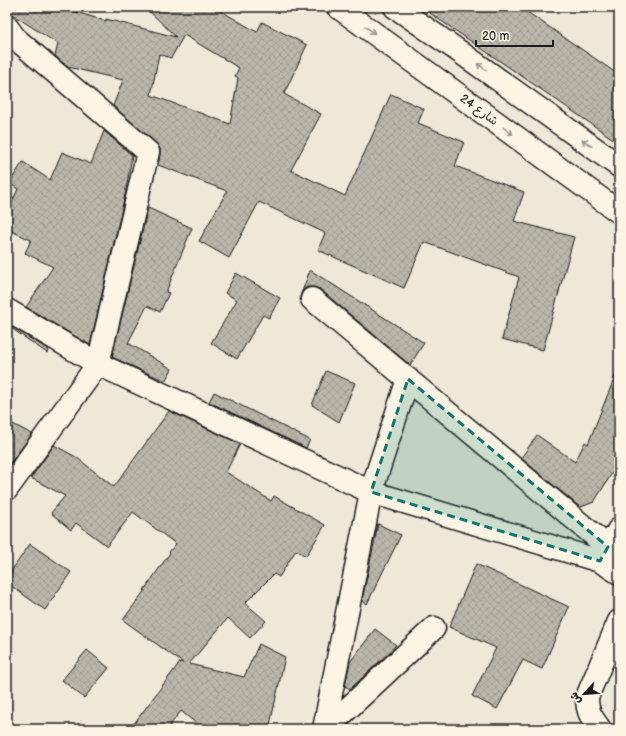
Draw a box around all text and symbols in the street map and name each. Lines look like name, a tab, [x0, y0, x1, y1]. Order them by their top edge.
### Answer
scale bar	[476, 22, 553, 48]
one-way arrow	[364, 26, 375, 34]
text: 20 m	[482, 29, 509, 44]
one-way arrow	[477, 63, 488, 71]
street label: شارع 24	[456, 91, 501, 130]
one-way arrow	[503, 127, 514, 136]
one-way arrow	[582, 139, 593, 148]
north arrow	[564, 674, 604, 714]
text: ش	[567, 690, 584, 706]

